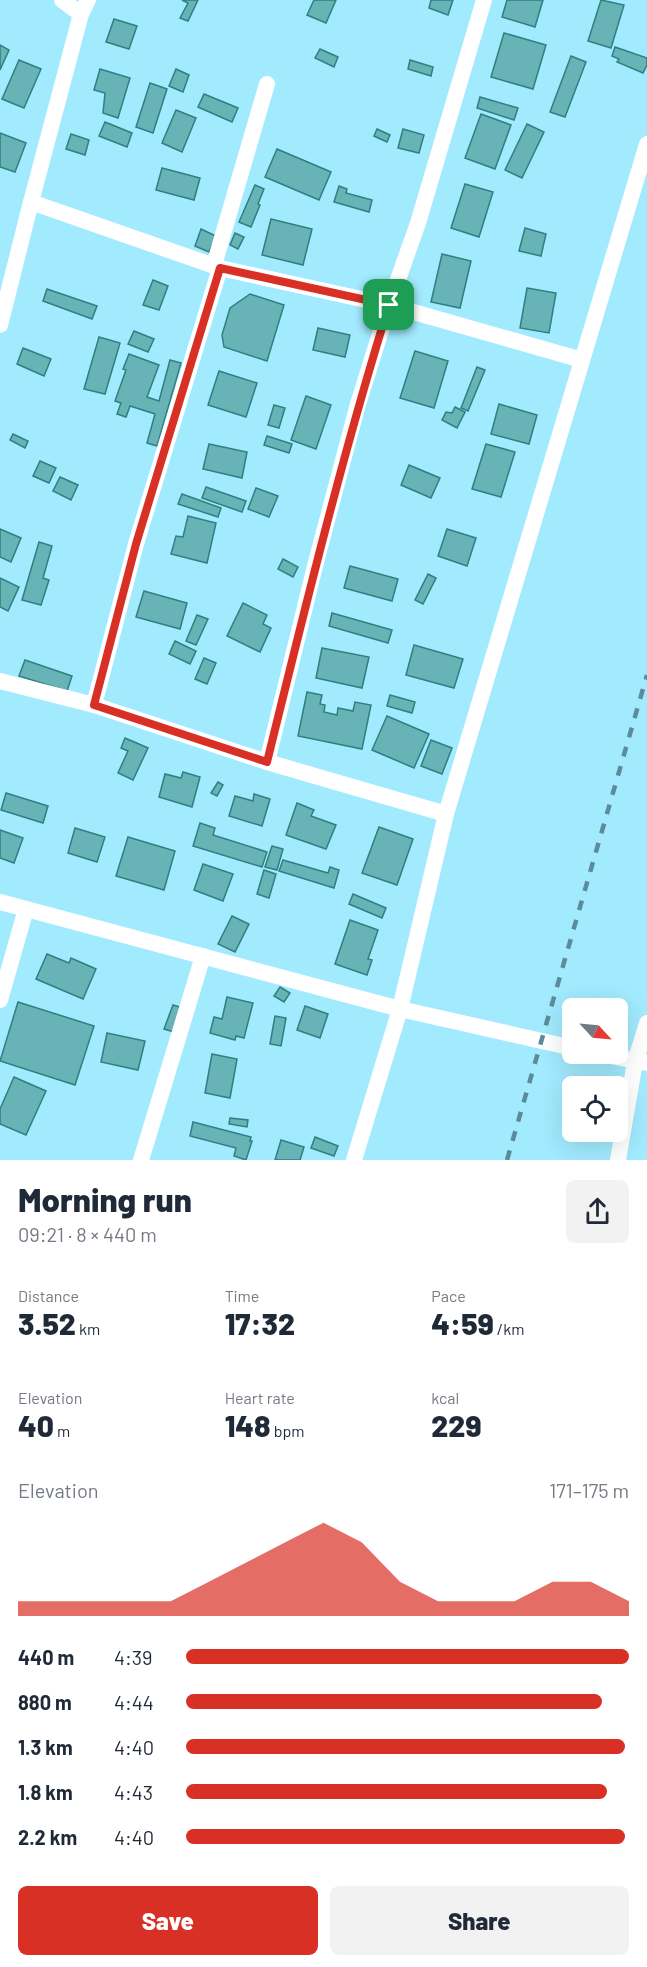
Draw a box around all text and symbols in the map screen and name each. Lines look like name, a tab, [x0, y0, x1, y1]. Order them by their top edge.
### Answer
pin	[363, 279, 414, 330]
icon: arrive	[372, 288, 405, 321]
north arrow	[562, 998, 628, 1064]
map controls	[562, 998, 628, 1142]
button: locate	[562, 1076, 628, 1142]
text: Morning run	[18, 1179, 192, 1219]
button: share	[566, 1180, 629, 1243]
text: 09:21 · 8 × 440 m	[18, 1222, 157, 1246]
text: Distance	[18, 1286, 79, 1305]
text: Time	[225, 1286, 259, 1305]
text: Pace	[431, 1286, 466, 1305]
text: 3.52	[18, 1305, 76, 1341]
text: 17:32	[225, 1305, 295, 1341]
text: 4:59	[431, 1305, 494, 1341]
text: km	[76, 1319, 100, 1338]
text: /km	[494, 1319, 525, 1338]
text: Elevation	[18, 1388, 82, 1407]
text: Heart rate	[225, 1388, 295, 1407]
text: kcal	[431, 1388, 459, 1407]
text: 40	[18, 1407, 54, 1443]
text: 148	[225, 1407, 271, 1443]
text: 229	[431, 1407, 481, 1443]
text: m	[54, 1421, 70, 1440]
text: bpm	[271, 1421, 305, 1440]
text: Elevation	[18, 1478, 99, 1502]
text: 171–175 m	[549, 1478, 629, 1502]
text: 440 m	[18, 1645, 74, 1669]
text: 4:39	[114, 1645, 153, 1669]
text: 880 m	[18, 1690, 72, 1714]
text: 4:44	[114, 1690, 154, 1714]
text: 1.3 km	[18, 1735, 73, 1759]
text: 4:40	[114, 1735, 154, 1759]
text: 1.8 km	[18, 1780, 73, 1804]
text: 4:43	[114, 1780, 153, 1804]
text: 2.2 km	[18, 1825, 77, 1849]
text: 4:40	[114, 1825, 154, 1849]
button: Save	[18, 1886, 318, 1955]
button: Share	[330, 1886, 629, 1955]

